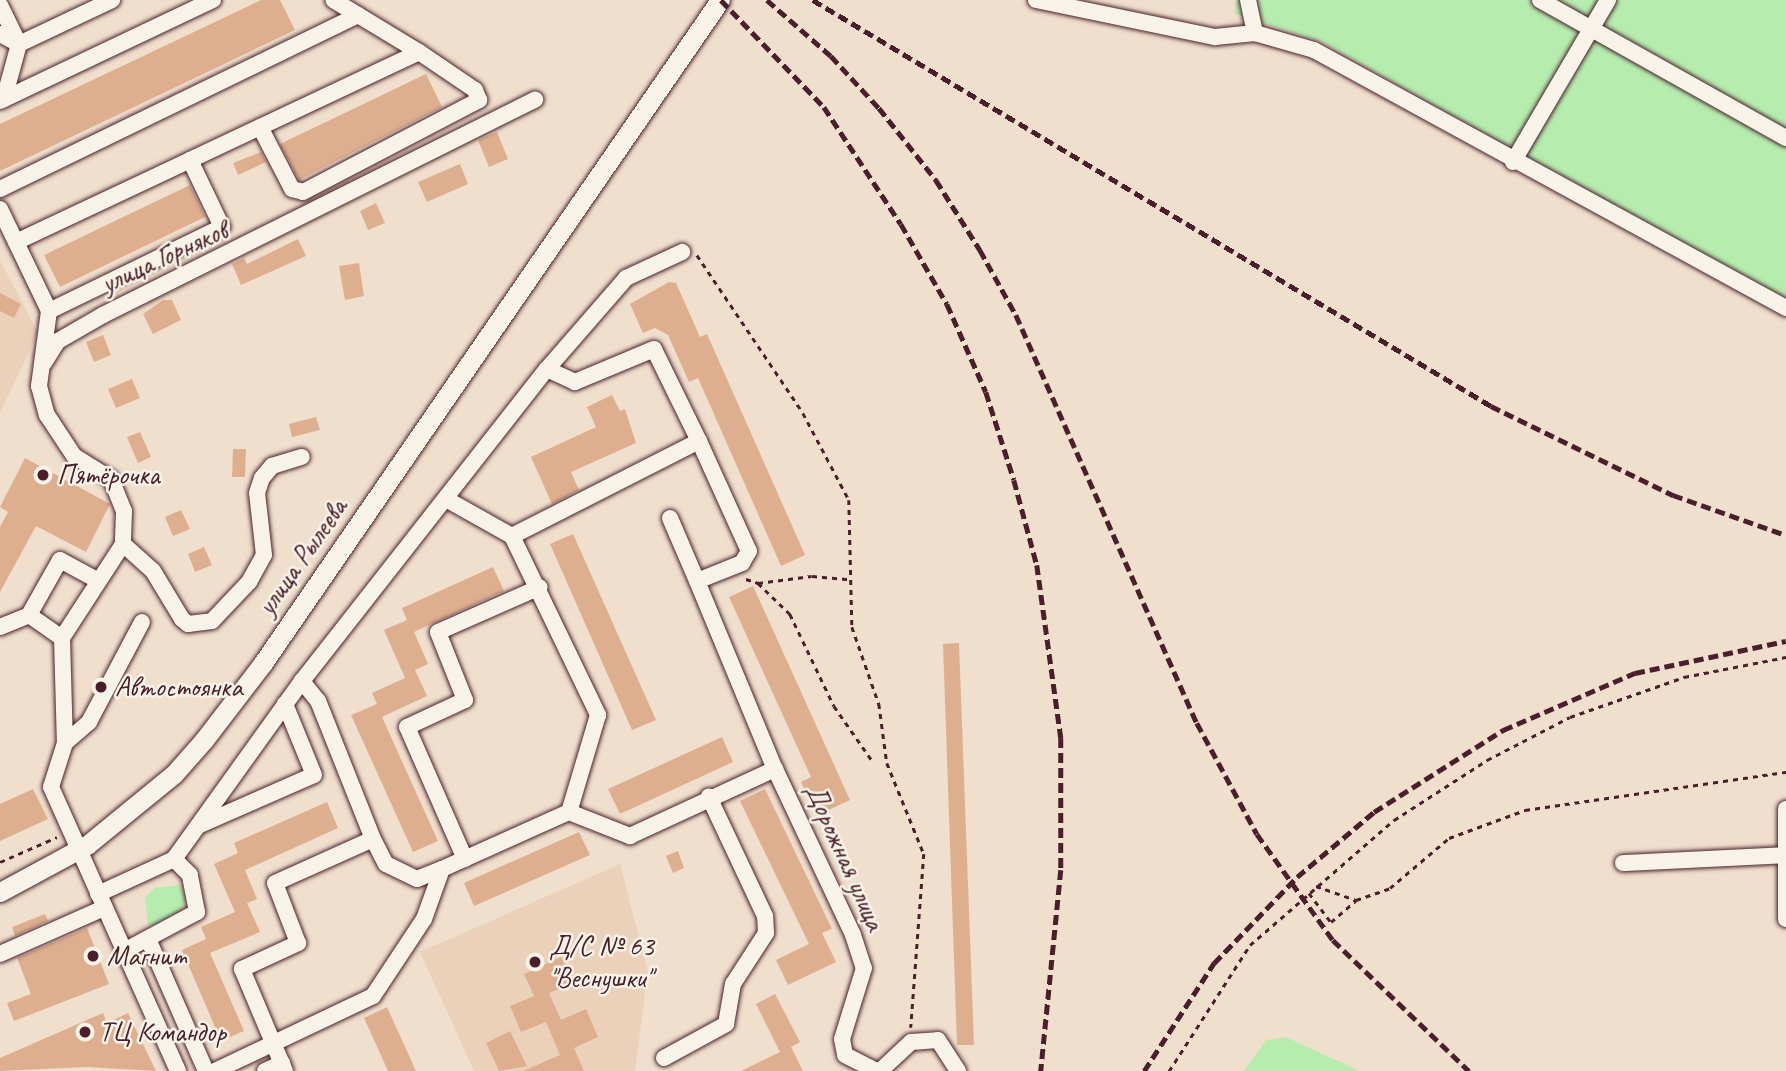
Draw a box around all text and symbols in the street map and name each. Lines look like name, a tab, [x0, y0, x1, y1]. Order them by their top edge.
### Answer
street label: улица Горняков	[96, 213, 232, 301]
place label: Пятёрочка	[57, 458, 160, 492]
marker: Пятёрочка	[35, 467, 51, 483]
street label: улица Рылеева	[250, 492, 354, 622]
place label: Автостоянка	[115, 670, 242, 704]
marker: Автостоянка	[93, 679, 109, 695]
street label: Дорожная улица	[797, 778, 893, 936]
place label: Д/С № 63 "Веснушки"	[549, 929, 654, 995]
place label: Магнит	[107, 939, 187, 973]
marker: Магнит	[85, 948, 101, 964]
marker: Д/С № 63 "Веснушки"	[527, 954, 543, 970]
place label: ТЦ Командор	[99, 1015, 226, 1049]
marker: ТЦ Командор	[77, 1024, 93, 1040]

